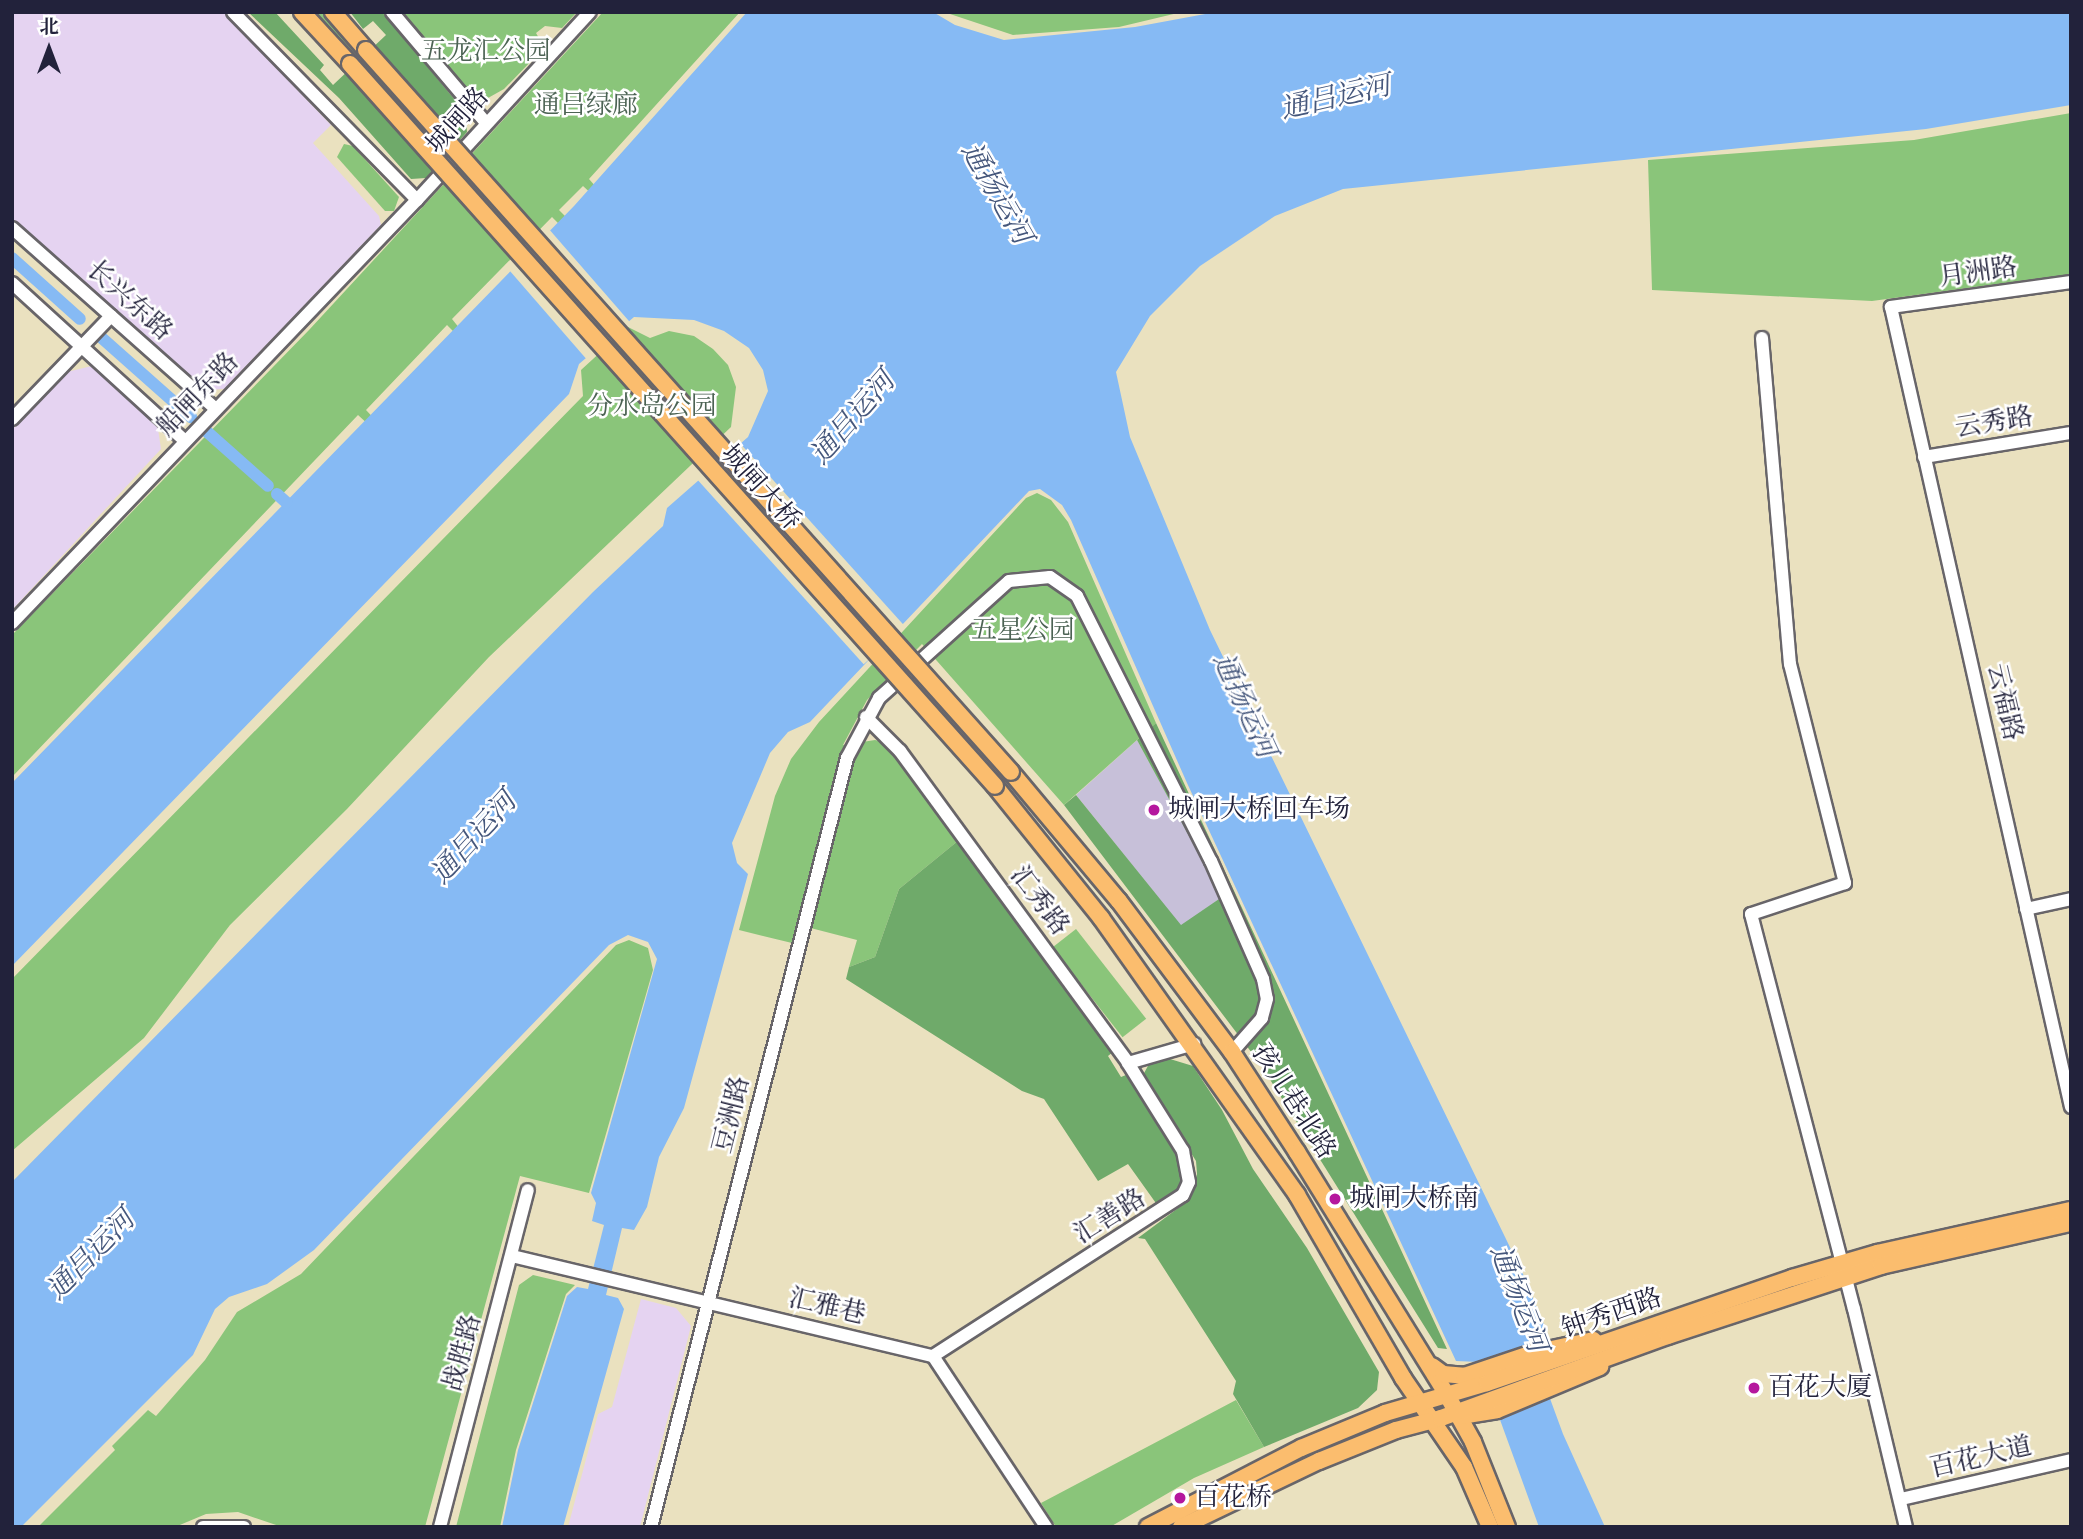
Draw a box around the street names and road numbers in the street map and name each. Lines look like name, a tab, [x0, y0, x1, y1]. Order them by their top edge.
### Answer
street label: 城闸路	[420, 82, 496, 160]
street label: 月洲路	[1937, 252, 2019, 294]
street label: 长兴东路	[80, 255, 178, 347]
street label: 船闸东路	[151, 347, 245, 443]
street label: 云秀路	[1953, 401, 2035, 445]
street label: 城闸大桥	[714, 439, 806, 537]
street label: 云福路	[1980, 660, 2028, 744]
street label: 汇秀路	[1003, 860, 1075, 942]
street label: 孩儿巷北路	[1245, 1039, 1341, 1165]
street label: 豆洲路	[707, 1073, 757, 1157]
street label: 汇善路	[1069, 1183, 1151, 1251]
street label: 钟秀西路	[1558, 1282, 1666, 1346]
street label: 汇雅巷	[785, 1283, 869, 1331]
street label: 战胜路	[438, 1311, 488, 1395]
street label: 百花大道	[1927, 1431, 2035, 1485]

